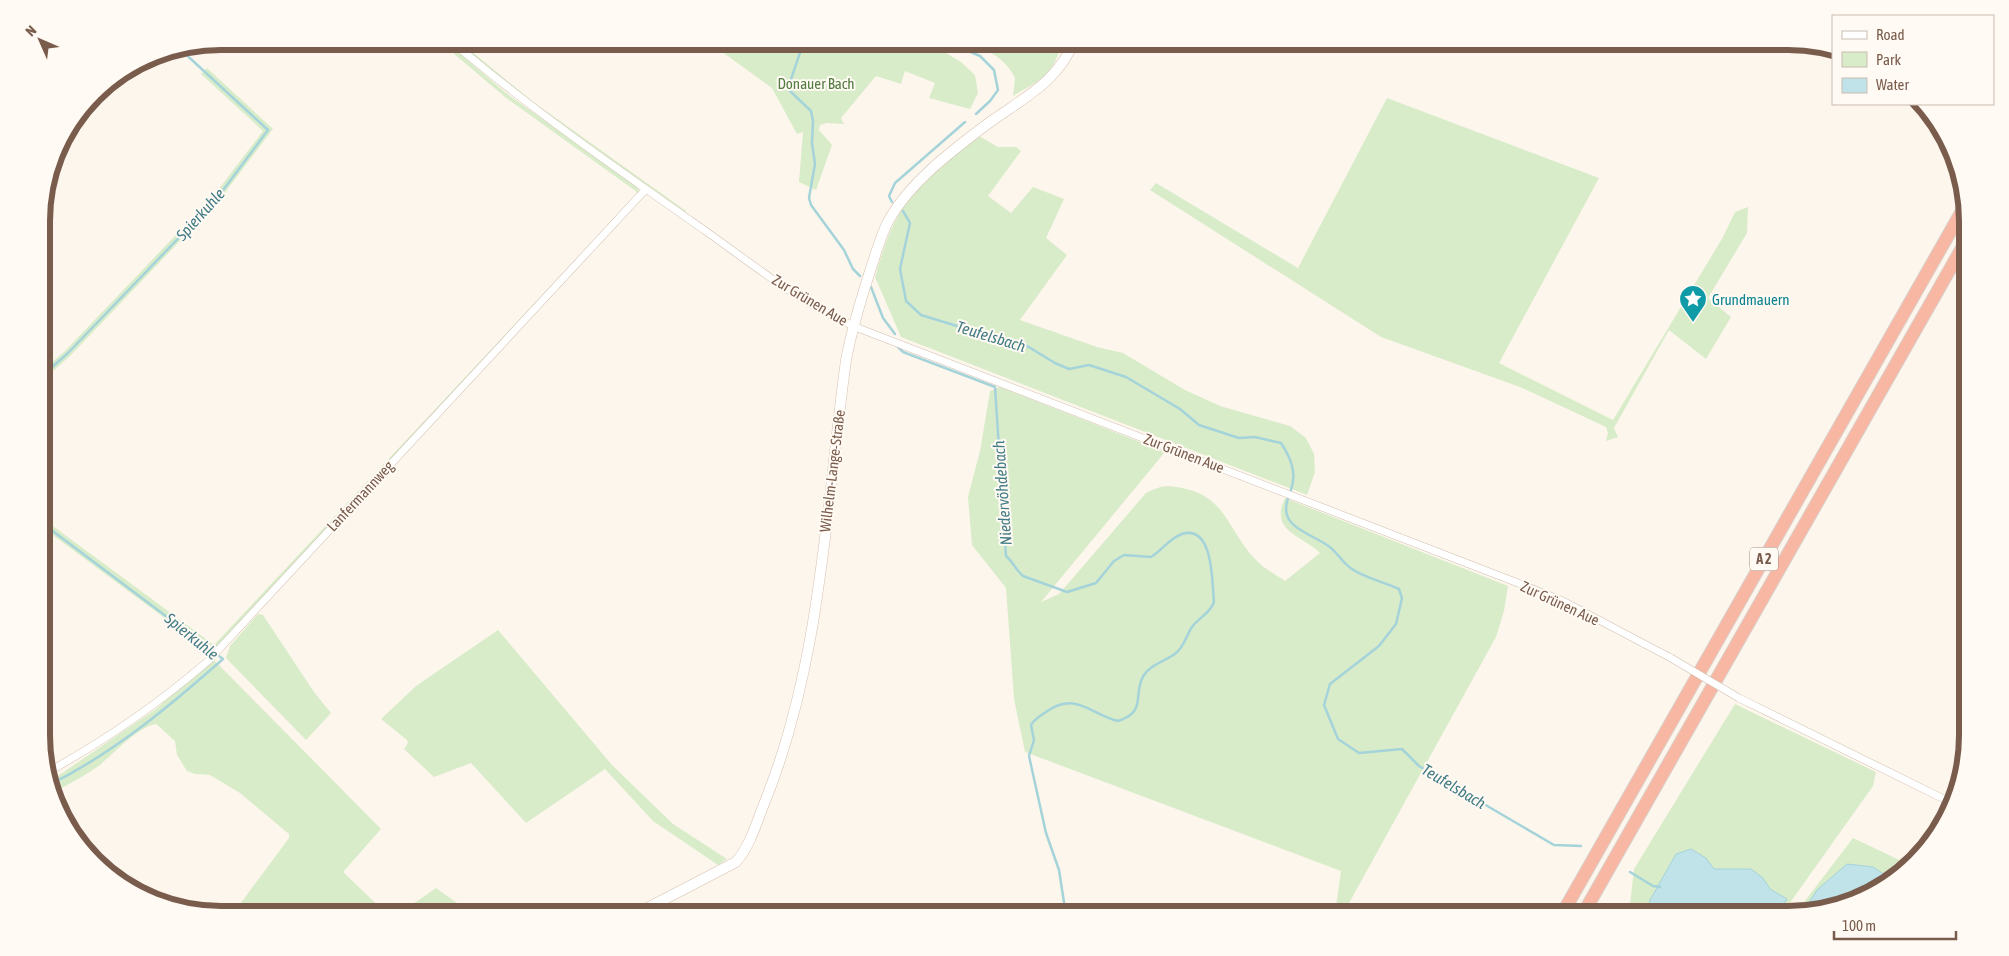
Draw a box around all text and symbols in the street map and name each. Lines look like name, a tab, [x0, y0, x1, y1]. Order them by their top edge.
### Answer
north arrow	[15, 15, 65, 65]
legend	[1832, 15, 1994, 105]
text: N	[22, 22, 39, 39]
text: Road	[1876, 26, 1905, 43]
text: Park	[1876, 51, 1901, 68]
park label: Donauer Bach	[777, 75, 855, 92]
text: Water	[1876, 76, 1909, 93]
water label: Spierkuhle	[171, 184, 229, 245]
street label: Zur Grünen Aue	[769, 271, 851, 329]
place icon: Grundmauern	[1678, 284, 1708, 323]
place label: Grundmauern	[1712, 291, 1790, 308]
water label: Teufelsbach	[954, 317, 1028, 355]
street label: Wilhelm-Lange-Straße	[816, 409, 848, 533]
street label: Zur Grünen Aue	[1141, 430, 1227, 476]
water label: Niedervöhdebach	[989, 440, 1015, 546]
street label: Lanfermannweg	[323, 457, 397, 535]
road number: A 2	[1750, 548, 1778, 570]
street label: Zur Grünen Aue	[1518, 577, 1602, 629]
water label: Spierkuhle	[160, 608, 222, 664]
water label: Teufelsbach	[1419, 760, 1489, 812]
scale bar	[1834, 908, 1956, 940]
text: 100 m	[1842, 917, 1876, 934]

